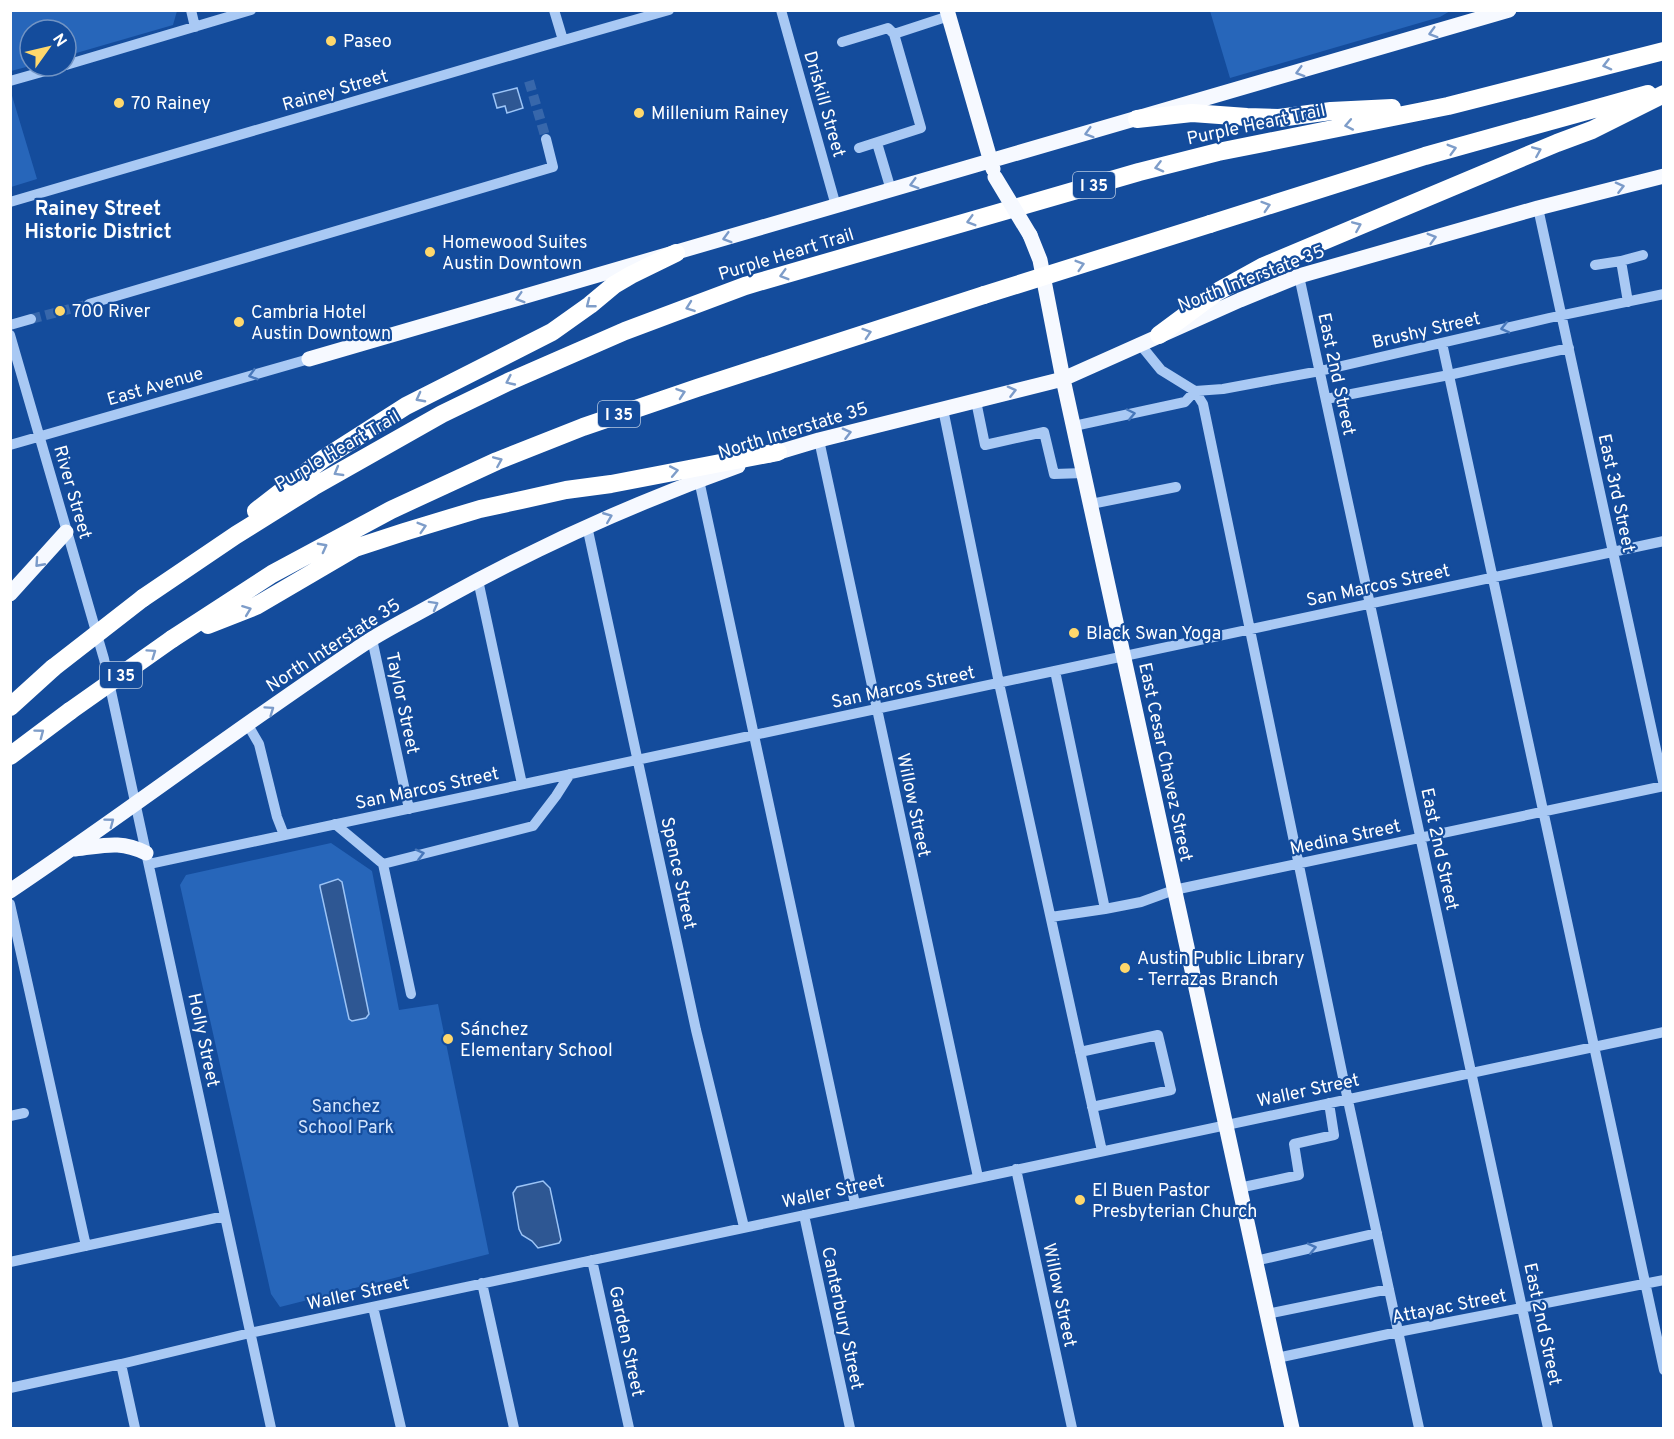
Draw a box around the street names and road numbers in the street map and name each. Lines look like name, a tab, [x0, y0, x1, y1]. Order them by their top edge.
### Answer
street label: Driskill Street	[797, 49, 850, 160]
street label: Rainey Street	[280, 65, 391, 118]
street label: Purple Heart Trail	[1185, 100, 1328, 151]
road number: I 35	[1073, 172, 1115, 198]
street label: Purple Heart Trail	[716, 224, 857, 287]
street label: North Interstate 35	[1175, 241, 1328, 318]
street label: Brushy Street	[1370, 308, 1483, 355]
street label: East 2nd Street	[1311, 311, 1360, 438]
street label: East Avenue	[105, 363, 206, 412]
street label: North Interstate 35	[716, 398, 871, 465]
road number: I 35	[598, 401, 640, 427]
street label: Purple Heart Trail	[271, 406, 405, 496]
street label: East 3rd Street	[1592, 432, 1639, 555]
street label: River Street	[47, 443, 96, 542]
street label: San Marcos Street	[1304, 560, 1452, 613]
street label: North Interstate 35	[262, 594, 405, 698]
street label: Taylor Street	[379, 650, 424, 756]
street label: East Cesar Chavez Street	[1132, 661, 1197, 864]
road number: I 35	[100, 662, 142, 688]
street label: San Marcos Street	[829, 662, 977, 715]
street label: Willow Street	[890, 751, 935, 859]
street label: San Marcos Street	[353, 763, 501, 816]
street label: East 2nd Street	[1414, 786, 1463, 913]
street label: Spence Street	[654, 815, 701, 932]
street label: Medina Street	[1288, 816, 1403, 861]
street label: Holly Street	[181, 991, 224, 1089]
street label: Waller Street	[1255, 1069, 1362, 1114]
street label: Waller Street	[780, 1170, 887, 1215]
street label: Willow Street	[1036, 1241, 1081, 1349]
street label: Canterbury Street	[815, 1245, 868, 1392]
street label: East 2nd Street	[1517, 1261, 1566, 1388]
street label: Waller Street	[305, 1272, 412, 1317]
street label: Garden Street	[603, 1284, 648, 1399]
street label: Attayac Street	[1390, 1285, 1509, 1330]

